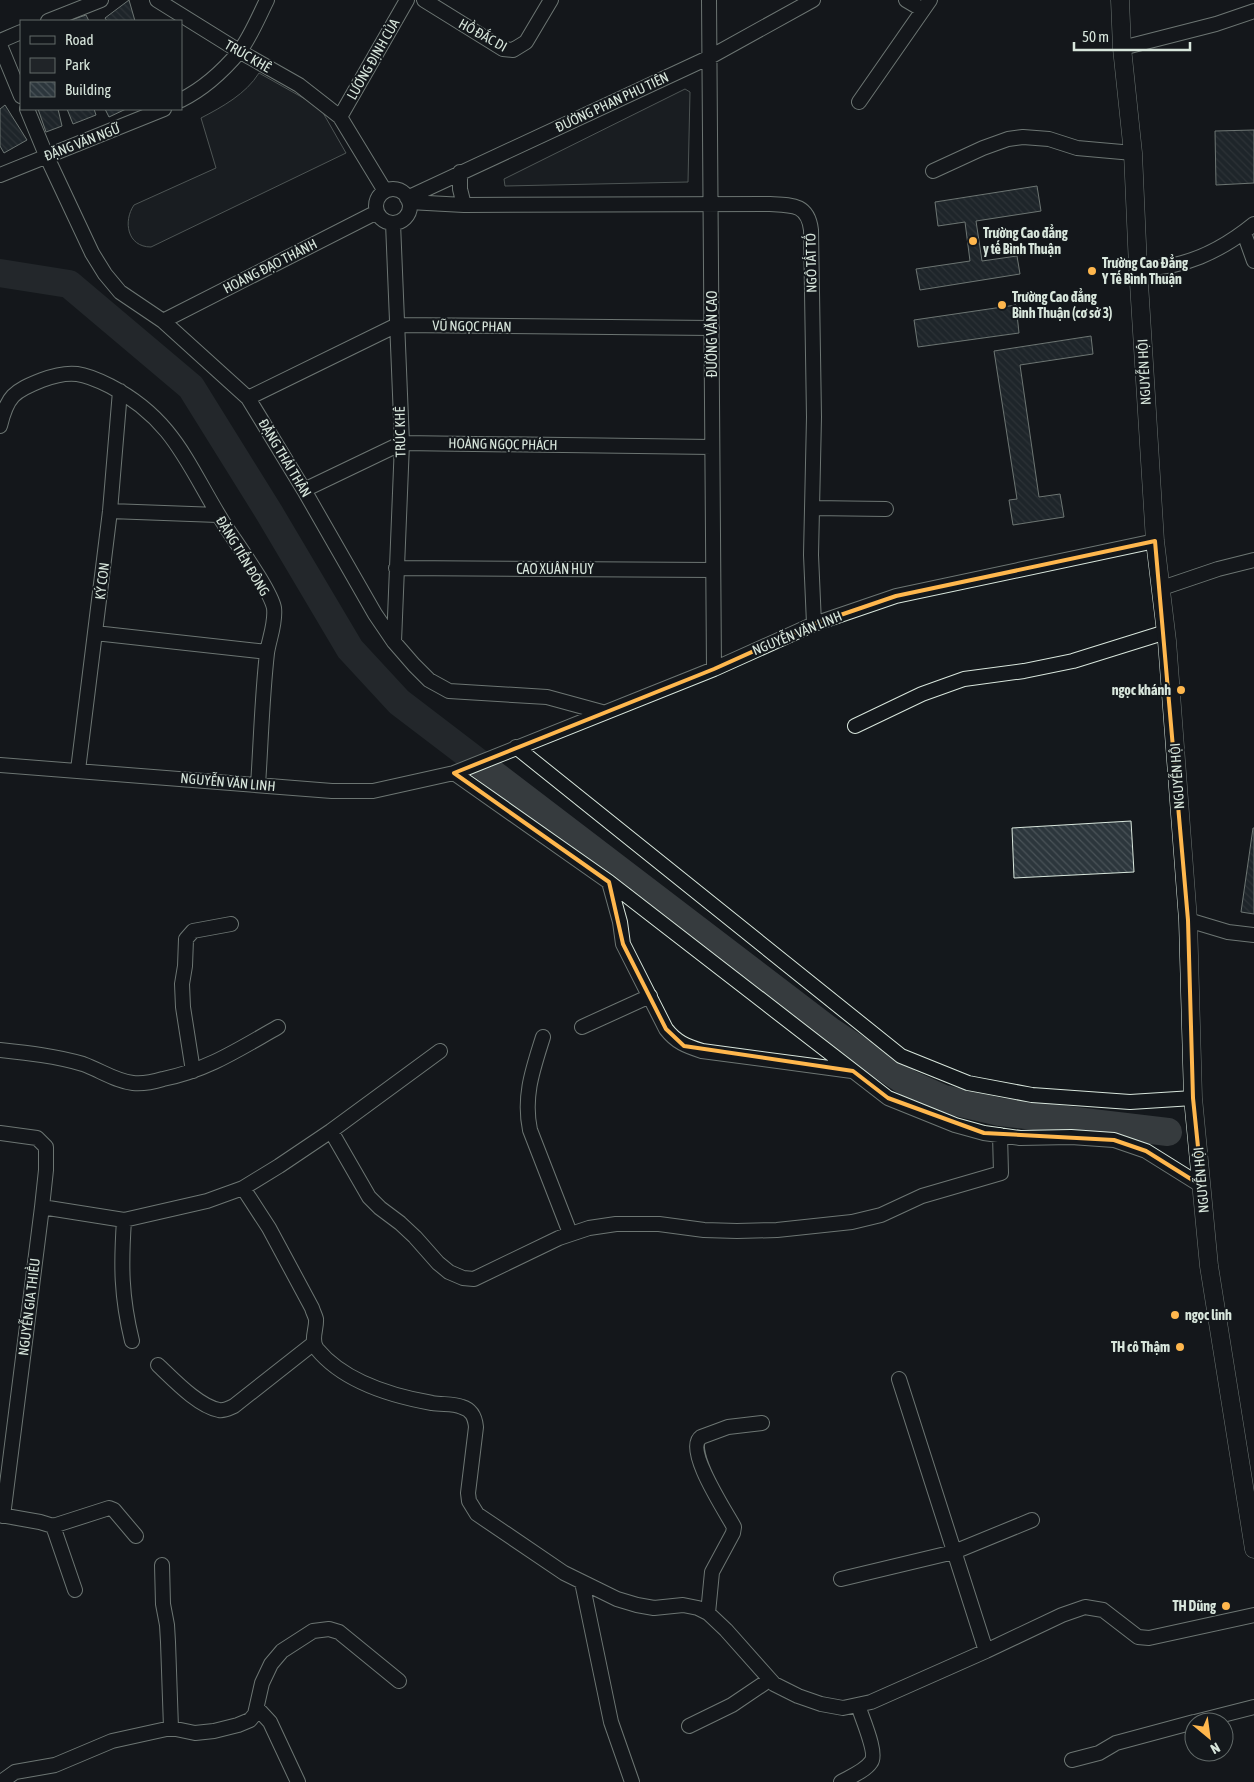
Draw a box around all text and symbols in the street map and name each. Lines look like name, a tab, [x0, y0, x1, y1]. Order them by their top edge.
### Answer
street label: HỒ ĐẮC DI	[456, 14, 511, 55]
street label: LƯƠNG ĐỊNH CỦA	[343, 15, 403, 102]
legend	[20, 20, 182, 110]
scale bar	[1074, 20, 1190, 52]
text: 50 m	[1082, 28, 1109, 45]
text: Road	[65, 31, 94, 48]
street label: TRÚC KHÊ	[222, 36, 274, 76]
text: Park	[65, 56, 90, 73]
street label: ĐƯỜNG PHAN PHU TIÊN	[553, 69, 671, 135]
text: Building	[65, 81, 111, 98]
street label: ĐẶNG VĂN NGỮ	[41, 119, 123, 164]
place label: Trường Cao đẳng y tế Bình Thuận	[983, 224, 1069, 257]
street label: NGÔ TẤT TỐ	[800, 233, 820, 293]
street label: HOÀNG ĐẠO THÀNH	[220, 235, 320, 297]
marker: Trường Cao đẳng y tế Bình Thuận	[967, 235, 979, 247]
place label: Trường Cao Đẳng Y Tế Bình Thuận	[1101, 254, 1189, 287]
marker: Trường Cao Đẳng Y Tế Bình Thuận	[1086, 265, 1098, 277]
place label: Trường Cao đẳng Bình Thuận (cơ sở 3)	[1012, 288, 1112, 321]
street label: ĐƯỜNG VĂN CAO	[703, 291, 720, 377]
marker: Trường Cao đẳng Bình Thuận (cơ sở 3)	[996, 299, 1008, 311]
street label: VŨ NGỌC PHAN	[432, 317, 512, 335]
street label: NGUYỄN HỘI	[1132, 339, 1154, 406]
street label: TRÚC KHÊ	[392, 407, 408, 457]
street label: ĐẶNG THÁI THÂN	[255, 416, 315, 500]
street label: HOÀNG NGỌC PHÁCH	[448, 435, 558, 453]
street label: ĐẶNG TIẾN ĐÔNG	[213, 512, 275, 599]
street label: KÝ CON	[92, 561, 112, 601]
street label: CAO XUÂN HUY	[516, 561, 595, 577]
street label: NGUYỄN VĂN LINH	[749, 606, 844, 658]
place label: ngọc khánh	[1112, 682, 1171, 698]
marker: ngọc khánh	[1175, 684, 1187, 696]
street label: NGUYỄN HỘI	[1165, 742, 1187, 810]
street label: NGUYỄN VĂN LINH	[180, 768, 276, 794]
street label: NGUYỄN HỘI	[1188, 1146, 1212, 1214]
street label: NGUYỄN GIA THIỀU	[13, 1257, 43, 1357]
place label: ngọc linh	[1185, 1307, 1232, 1323]
marker: ngọc linh	[1169, 1309, 1181, 1321]
place label: TH cô Thậm	[1111, 1339, 1170, 1355]
marker: TH cô Thậm	[1174, 1341, 1186, 1353]
place label: TH Dũng	[1172, 1598, 1217, 1614]
marker: TH Dũng	[1220, 1600, 1232, 1612]
north arrow	[1184, 1712, 1234, 1762]
text: N	[1208, 1739, 1223, 1757]

